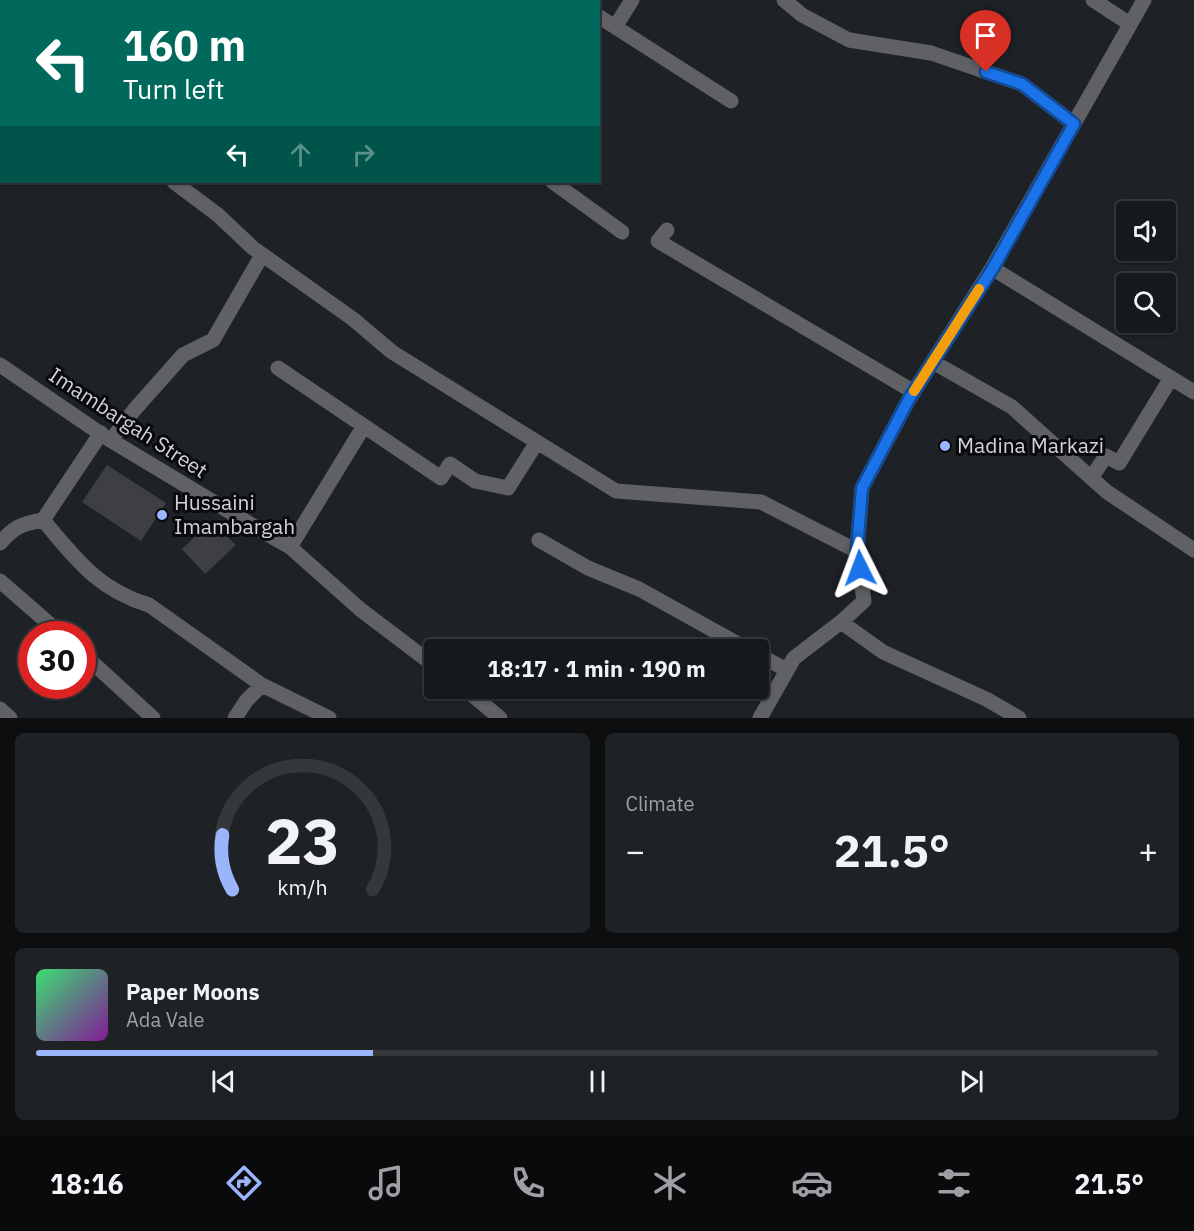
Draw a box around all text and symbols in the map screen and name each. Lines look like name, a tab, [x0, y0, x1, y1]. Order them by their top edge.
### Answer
pin	[960, 10, 1011, 72]
text: 160 m	[123, 18, 246, 73]
icon: arrive	[969, 19, 1002, 52]
icon: left	[24, 24, 102, 102]
text: Turn left	[123, 71, 224, 106]
icon: left	[221, 138, 254, 171]
icon: ahead	[284, 138, 317, 171]
icon: right	[347, 138, 380, 171]
map controls	[1116, 201, 1176, 333]
button: sound	[1116, 201, 1176, 261]
button: search	[1116, 273, 1176, 333]
street label: Imambargah Street	[44, 360, 213, 484]
place label: Madina Markazi	[957, 431, 1104, 459]
marker: Madina Markazi	[938, 439, 952, 453]
place label: Hussaini Imambargah	[174, 488, 295, 540]
marker: Hussaini Imambargah	[155, 508, 169, 522]
position arrow	[828, 536, 892, 600]
speed limit sign: 30	[18, 621, 96, 699]
text: 18:17 · 1 min · 190 m	[487, 654, 706, 683]
text: Climate	[626, 790, 694, 817]
text: 23	[265, 800, 340, 881]
text: 21.5°	[834, 821, 950, 879]
text: −	[626, 829, 645, 872]
text: +	[1138, 829, 1158, 872]
text: km/h	[277, 873, 327, 901]
text: Paper Moons	[126, 977, 259, 1006]
text: Ada Vale	[126, 1006, 205, 1033]
icon: previous	[207, 1065, 240, 1098]
icon: pause	[581, 1065, 614, 1098]
icon: next	[955, 1065, 988, 1098]
icon: directions	[223, 1162, 265, 1204]
icon: music	[365, 1162, 407, 1204]
icon: phone	[507, 1162, 549, 1204]
icon: climate	[649, 1162, 691, 1204]
icon: car	[791, 1162, 833, 1204]
icon: filters	[933, 1162, 975, 1204]
text: 18:16	[50, 1166, 124, 1201]
text: 21.5°	[1074, 1166, 1144, 1201]

